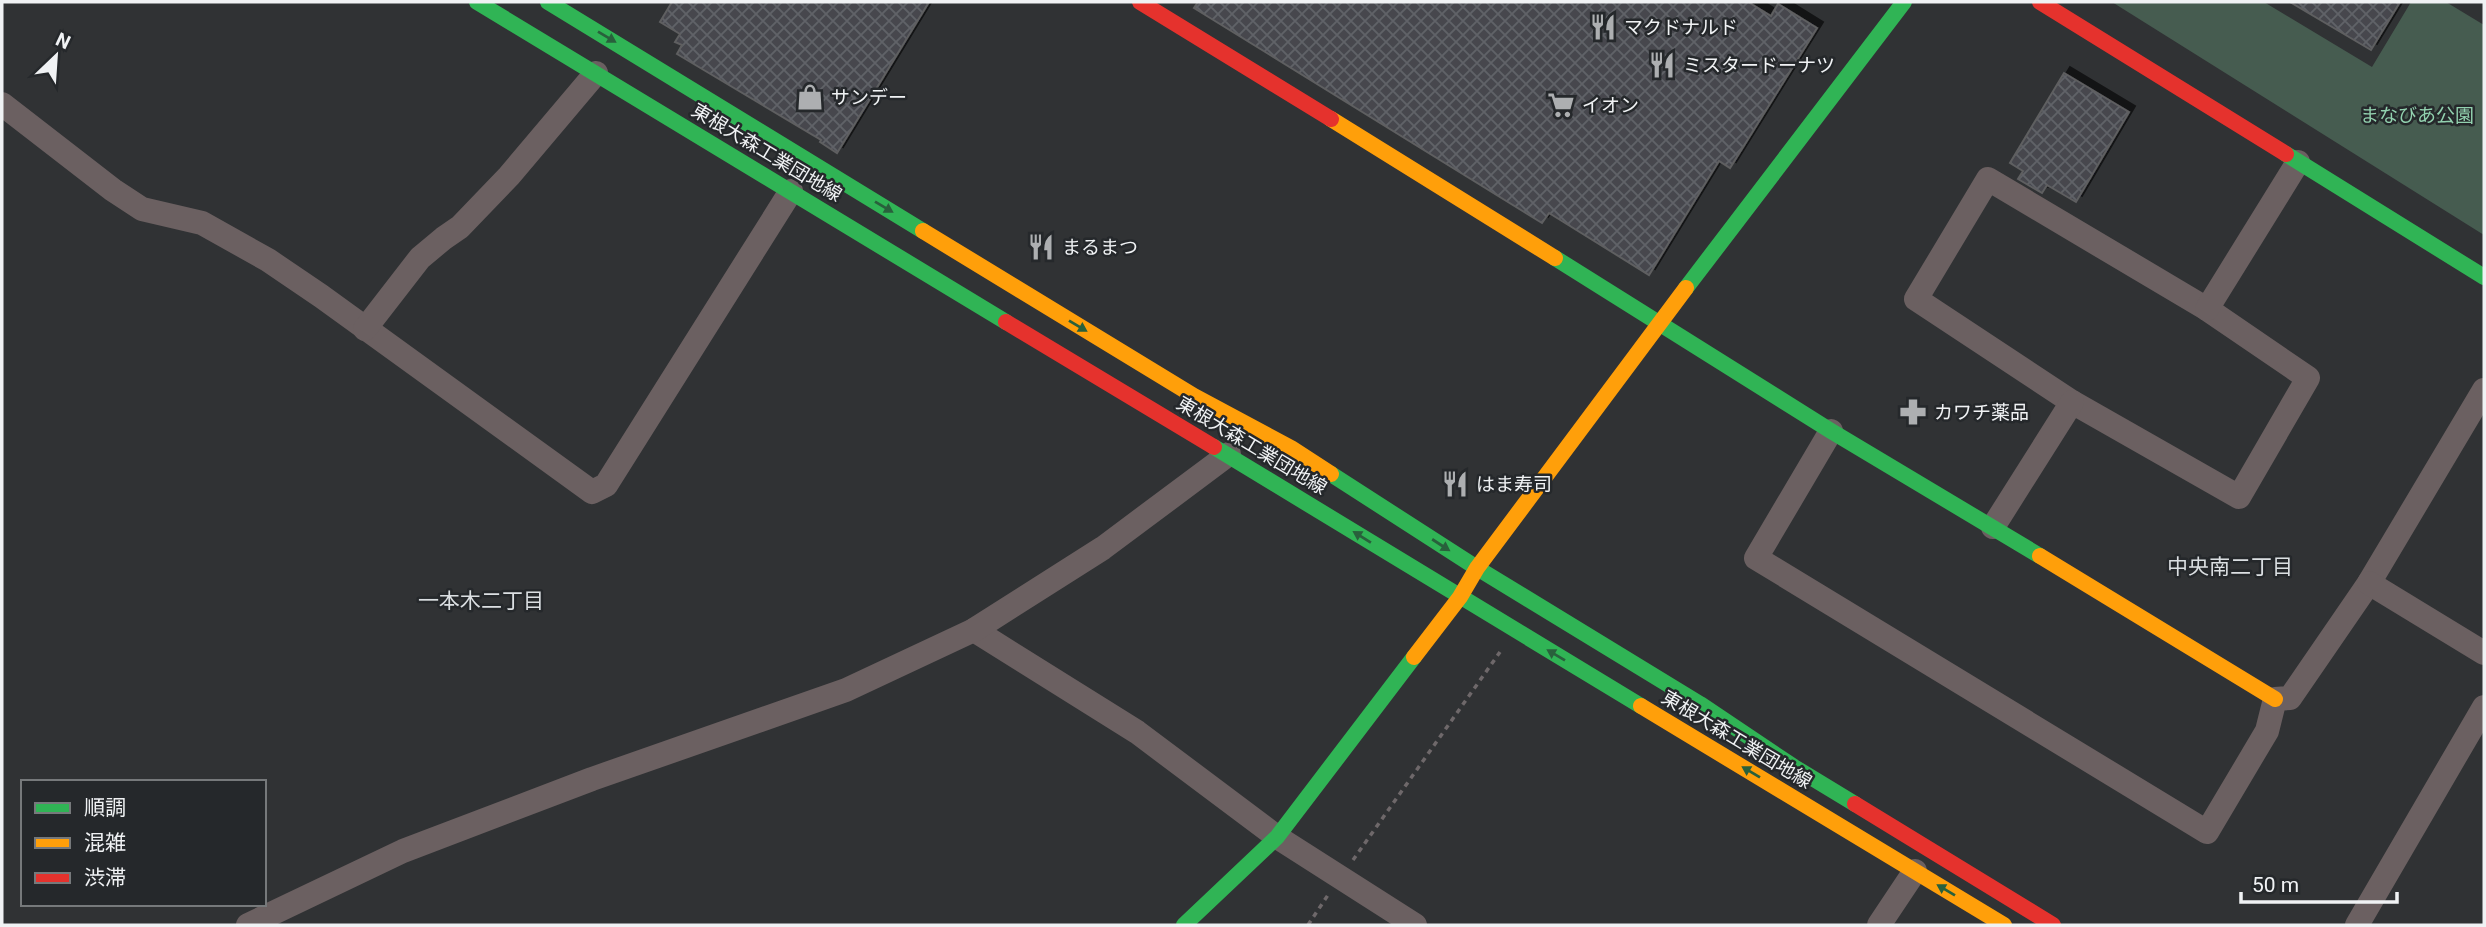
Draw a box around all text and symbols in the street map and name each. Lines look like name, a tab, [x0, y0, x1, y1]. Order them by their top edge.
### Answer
restaurant icon: マクドナルド	[1588, 12, 1618, 42]
place label: マクドナルド	[1624, 16, 1738, 39]
north arrow	[21, 21, 91, 91]
text: N	[52, 28, 74, 54]
one-way arrow	[597, 31, 616, 44]
restaurant icon: ミスタードーナツ	[1647, 50, 1677, 80]
place label: ミスタードーナツ	[1683, 54, 1835, 77]
shop icon: サンデー	[795, 82, 825, 112]
place label: サンデー	[831, 86, 907, 109]
supermarket icon: イオン	[1546, 90, 1576, 120]
place label: イオン	[1582, 94, 1639, 117]
street label: 東根大森工業団地線	[688, 99, 846, 206]
park label: まなびあ公園	[2360, 104, 2474, 127]
one-way arrow	[875, 201, 894, 213]
restaurant icon: まるまつ	[1026, 232, 1056, 262]
place label: まるまつ	[1062, 236, 1138, 259]
one-way arrow	[1069, 319, 1088, 332]
street label: 東根大森工業団地線	[1173, 392, 1331, 499]
pharmacy icon: カワチ薬品	[1898, 397, 1928, 427]
place label: カワチ薬品	[1934, 401, 2029, 424]
restaurant icon: はま寿司	[1440, 469, 1470, 499]
place label: はま寿司	[1476, 473, 1552, 496]
one-way arrow	[1352, 530, 1372, 543]
one-way arrow	[1431, 538, 1450, 551]
district label: 中央南二丁目	[2167, 555, 2293, 579]
district label: 一本木二丁目	[418, 589, 544, 613]
one-way arrow	[1547, 649, 1566, 661]
street label: 東根大森工業団地線	[1658, 686, 1816, 793]
one-way arrow	[1742, 766, 1761, 779]
legend	[21, 780, 266, 906]
text: 順調	[84, 796, 126, 820]
text: 混雑	[84, 831, 126, 855]
scale bar	[2241, 860, 2397, 904]
text: 渋滞	[84, 866, 126, 890]
text: 50 m	[2252, 873, 2299, 897]
one-way arrow	[1937, 883, 1956, 896]

